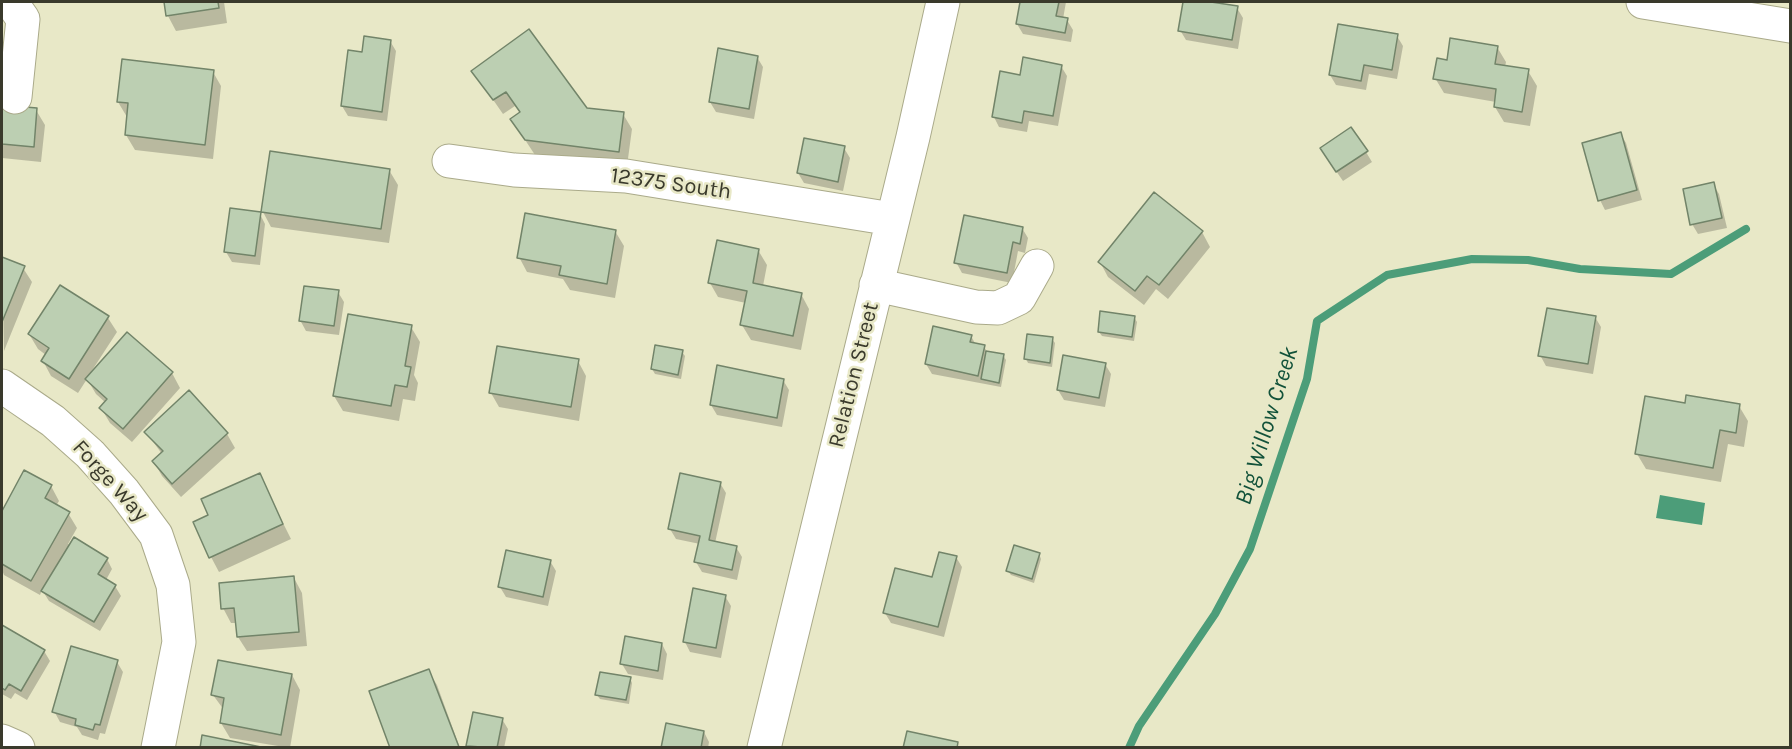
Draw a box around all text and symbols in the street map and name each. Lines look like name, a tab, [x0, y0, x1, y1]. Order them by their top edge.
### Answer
street label: 12375 South	[609, 162, 733, 206]
street label: Relation Street	[823, 300, 885, 450]
water label: Big Willow Creek	[1229, 344, 1305, 508]
street label: Forge Way	[66, 435, 154, 527]

